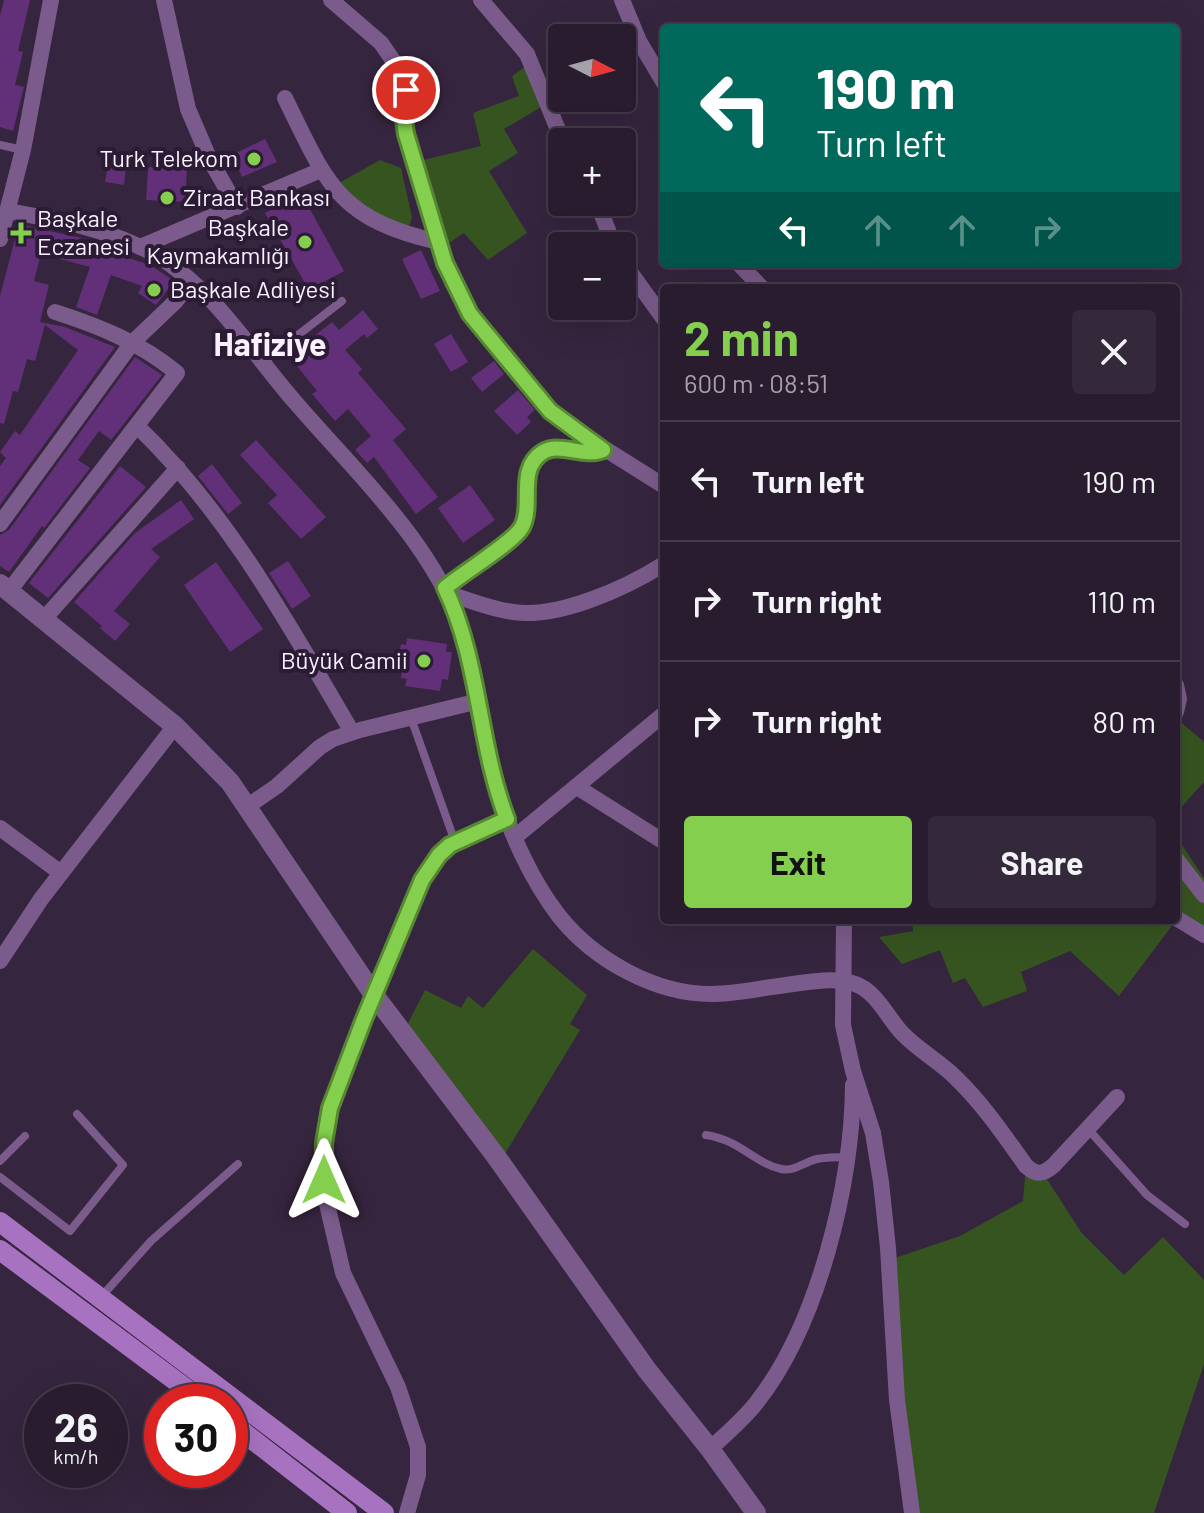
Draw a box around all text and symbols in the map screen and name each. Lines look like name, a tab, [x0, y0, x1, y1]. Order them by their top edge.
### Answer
north arrow	[548, 24, 636, 112]
map controls	[548, 24, 636, 320]
text: 190 m	[816, 53, 955, 120]
pin	[372, 56, 440, 124]
icon: left	[684, 56, 788, 160]
icon: arrive	[384, 68, 428, 112]
text: Turn left	[816, 121, 947, 164]
button: +	[548, 128, 636, 216]
place label: Turk Telekom	[99, 143, 238, 172]
marker: Turk Telekom	[245, 150, 263, 168]
place label: Ziraat Bankası	[183, 182, 330, 211]
marker: Ziraat Bankası	[158, 189, 176, 207]
place label: Başkale Eczanesi	[37, 203, 130, 260]
icon: left	[772, 208, 816, 252]
icon: ahead	[856, 208, 900, 252]
icon: ahead	[940, 208, 984, 252]
icon: right	[1024, 208, 1068, 252]
place label: Başkale Kaymakamlığı	[147, 212, 289, 269]
marker: Başkale Eczanesi	[12, 224, 30, 242]
button: −	[548, 232, 636, 320]
marker: Başkale Kaymakamlığı	[296, 233, 314, 251]
place label: Başkale Adliyesi	[170, 274, 336, 303]
marker: Başkale Adliyesi	[145, 281, 163, 299]
text: 2 min	[684, 308, 799, 366]
button: close	[1072, 310, 1156, 394]
district label: Hafiziye	[214, 324, 326, 362]
text: 600 m · 08:51	[684, 367, 828, 398]
icon: left	[684, 459, 728, 503]
text: Turn left	[752, 463, 865, 499]
text: 190 m	[1082, 463, 1156, 499]
icon: right	[684, 579, 728, 623]
text: Turn right	[752, 583, 882, 619]
text: 110 m	[1087, 583, 1156, 619]
place label: Büyük Camii	[281, 645, 408, 674]
marker: Büyük Camii	[415, 652, 433, 670]
icon: right	[684, 699, 728, 743]
text: Turn right	[752, 703, 882, 739]
text: 80 m	[1093, 703, 1156, 739]
button: Exit	[684, 816, 912, 908]
button: Share	[928, 816, 1156, 908]
position arrow	[282, 1138, 366, 1222]
speed limit sign: 30	[144, 1384, 248, 1488]
text: 26	[54, 1402, 98, 1450]
text: km/h	[53, 1444, 99, 1468]

